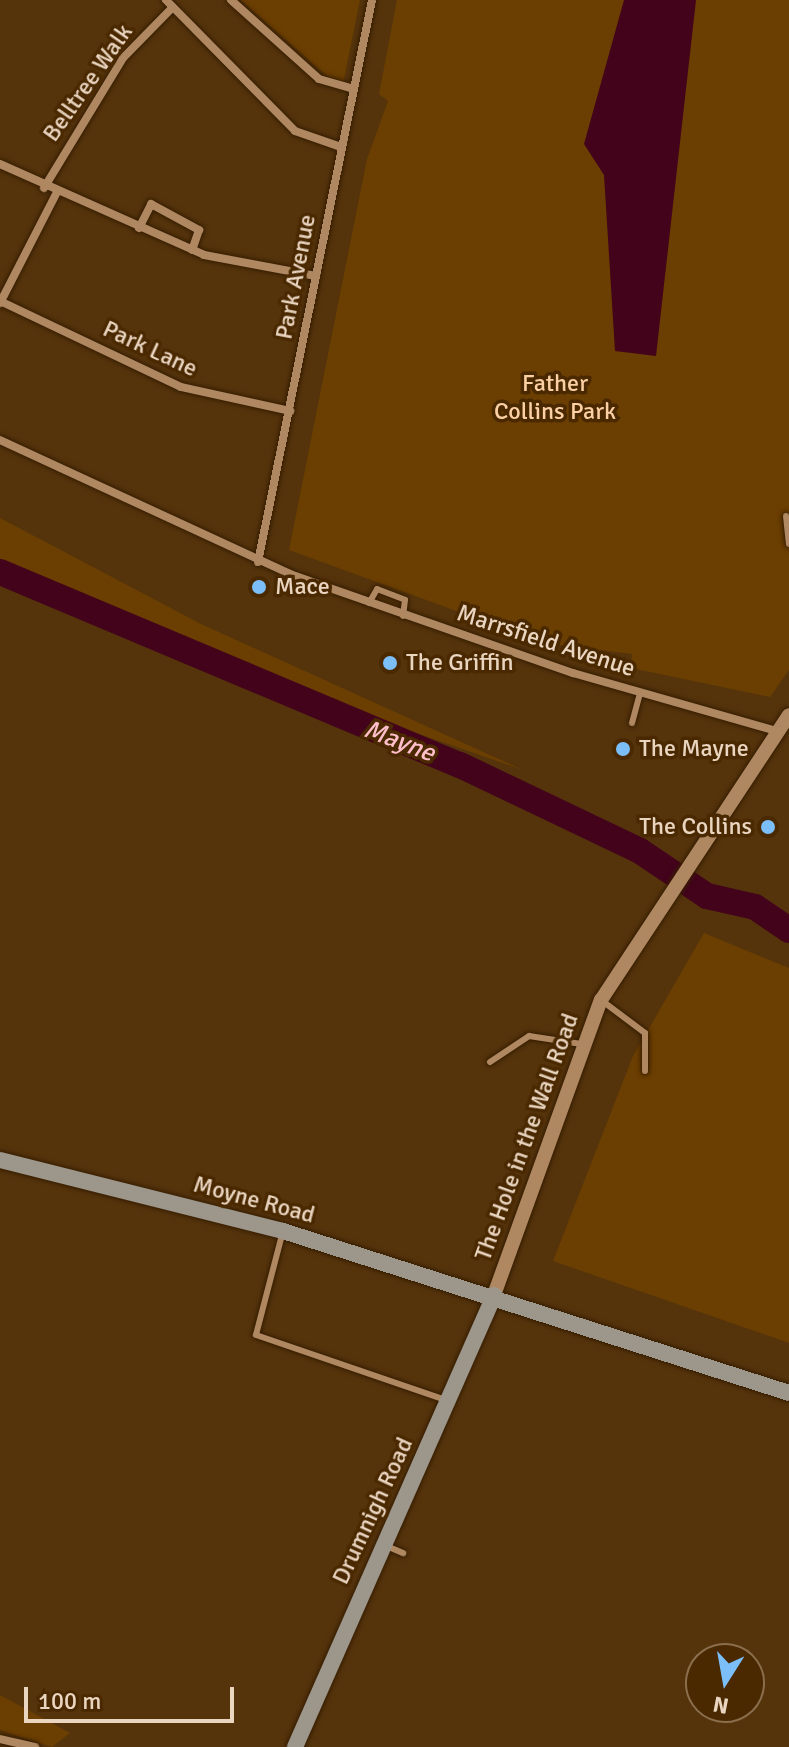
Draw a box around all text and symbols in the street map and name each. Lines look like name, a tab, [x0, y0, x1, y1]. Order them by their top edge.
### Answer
street label: Belltree Walk	[37, 19, 139, 147]
street label: Park Avenue	[270, 212, 322, 342]
street label: Park Lane	[98, 315, 202, 383]
park label: Father Collins Park	[494, 370, 616, 426]
place label: Mace	[275, 573, 330, 601]
marker: Mace	[250, 578, 268, 596]
street label: Marrsfield Avenue	[453, 599, 639, 683]
place label: The Griffin	[406, 649, 514, 677]
marker: The Griffin	[381, 654, 399, 672]
water label: Mayne	[359, 714, 439, 770]
place label: The Mayne	[639, 735, 749, 763]
marker: The Mayne	[614, 740, 632, 758]
place label: The Collins	[639, 813, 752, 841]
marker: The Collins	[759, 818, 777, 836]
street label: The Hole in the Wall Road	[469, 1010, 585, 1264]
street label: Moyne Road	[190, 1170, 318, 1230]
street label: Drumnigh Road	[326, 1433, 420, 1589]
north arrow	[685, 1643, 765, 1723]
scale bar	[28, 1671, 238, 1721]
text: 100 m	[38, 1686, 101, 1716]
text: N	[711, 1690, 731, 1720]

